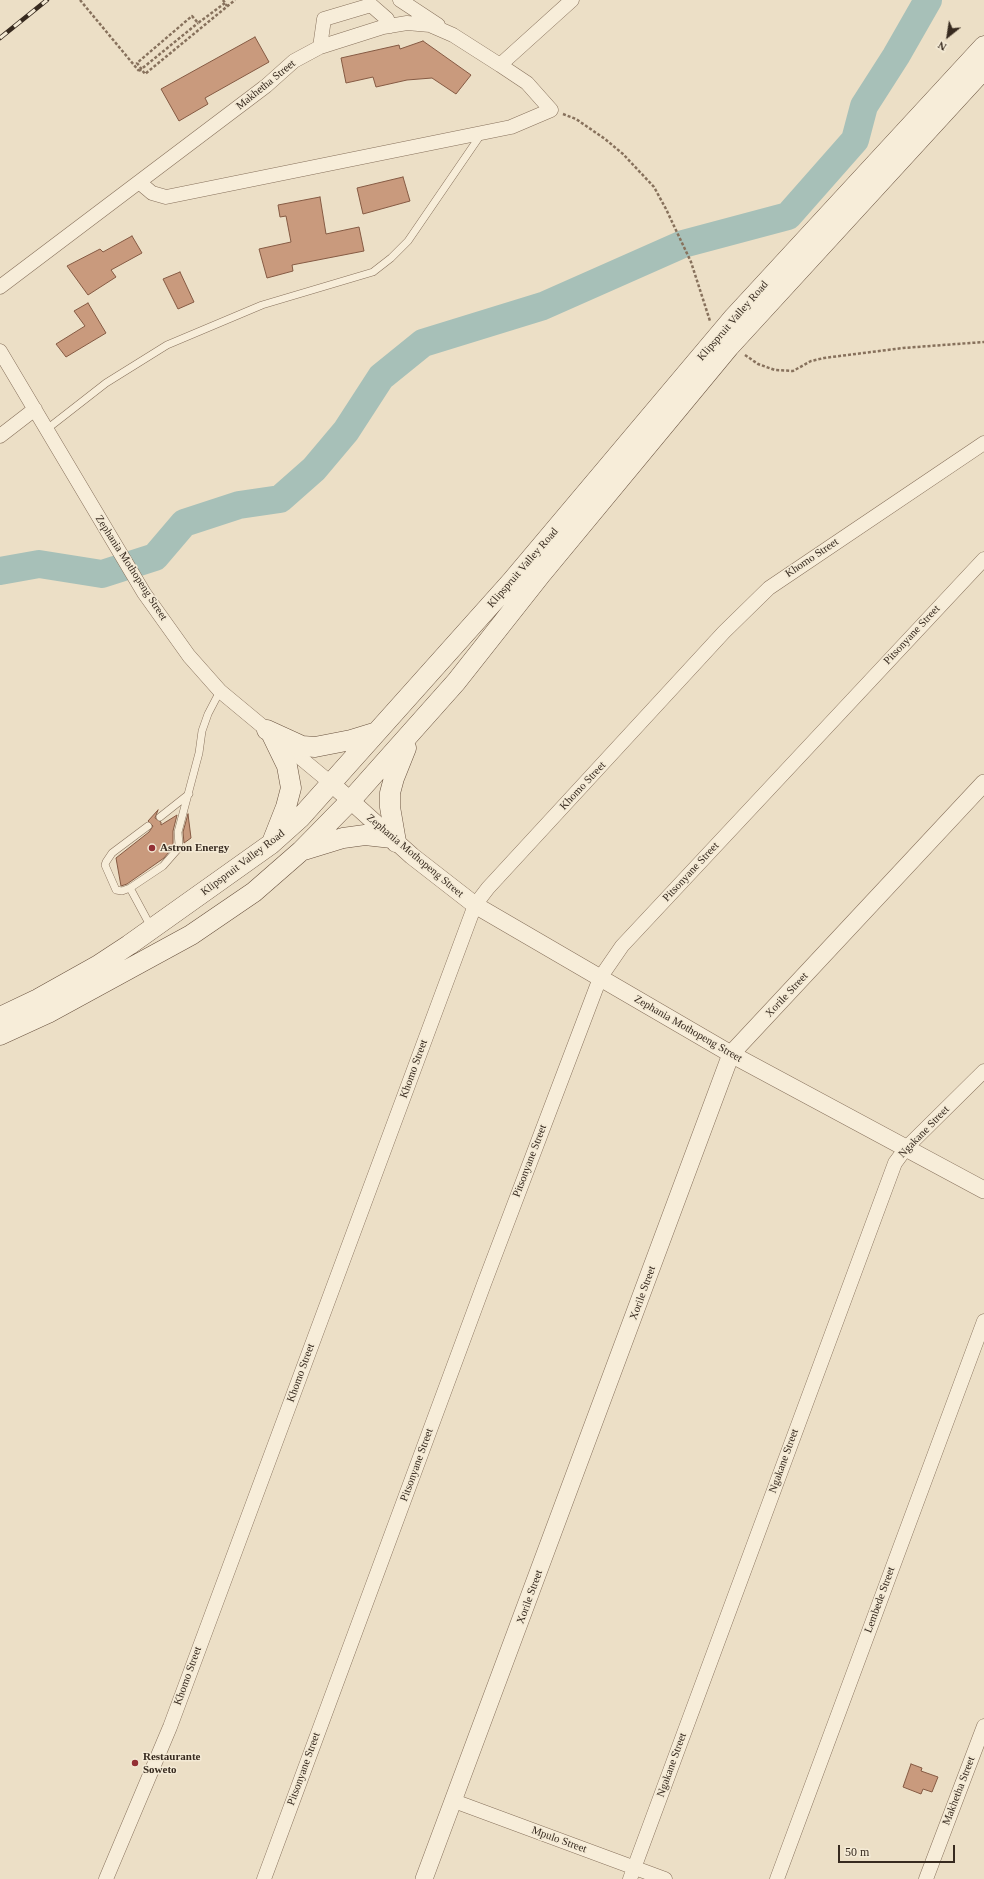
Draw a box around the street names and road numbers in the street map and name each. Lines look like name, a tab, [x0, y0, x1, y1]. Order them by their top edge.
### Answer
street label: Makhetha Street	[234, 57, 298, 113]
street label: Klipspruit Valley Road	[695, 278, 771, 364]
street label: Zephania Mothopeng Street	[92, 513, 170, 623]
street label: Klipspruit Valley Road	[485, 525, 561, 611]
street label: Khomo Street	[783, 535, 841, 581]
street label: Pitsonyane Street	[881, 602, 943, 668]
street label: Khomo Street	[557, 759, 609, 813]
street label: Zephania Mothopeng Street	[364, 811, 466, 901]
street label: Klipspruit Valley Road	[199, 827, 287, 899]
street label: Pitsonyane Street	[660, 839, 722, 905]
street label: Xorile Street	[763, 970, 811, 1020]
street label: Zephania Mothopeng Street	[632, 993, 744, 1065]
street label: Khomo Street	[397, 1038, 431, 1100]
street label: Ngakane Street	[896, 1103, 952, 1161]
street label: Pitsonyane Street	[510, 1123, 550, 1199]
street label: Xorile Street	[627, 1264, 659, 1322]
street label: Khomo Street	[284, 1342, 318, 1404]
street label: Pitsonyane Street	[398, 1427, 436, 1503]
street label: Ngakane Street	[766, 1427, 802, 1495]
street label: Lembede Street	[862, 1565, 898, 1635]
street label: Xorile Street	[514, 1568, 546, 1626]
street label: Khomo Street	[171, 1645, 205, 1707]
street label: Pitsonyane Street	[285, 1731, 323, 1807]
street label: Ngakane Street	[654, 1731, 690, 1799]
street label: Makhetha Street	[940, 1755, 978, 1827]
street label: Mpulo Street	[530, 1824, 588, 1856]

